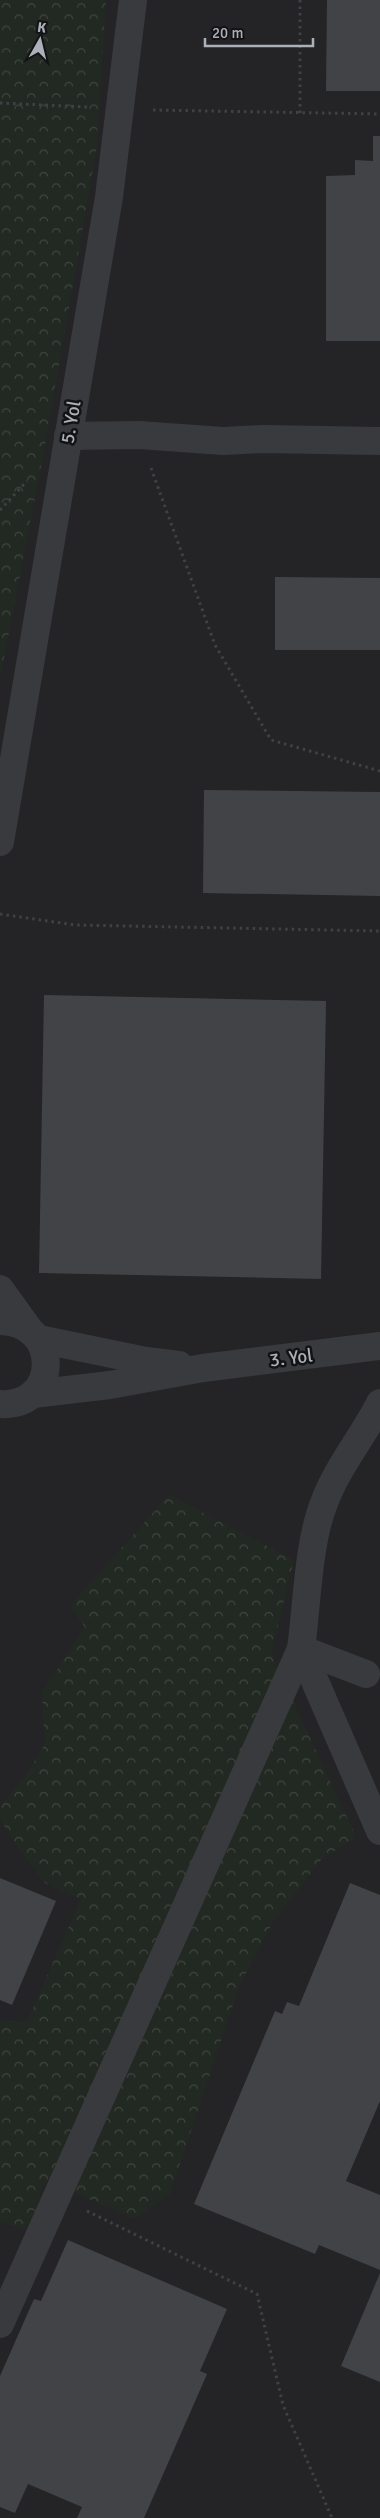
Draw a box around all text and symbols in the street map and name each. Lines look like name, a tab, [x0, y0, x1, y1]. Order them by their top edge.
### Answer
north arrow	[15, 15, 65, 65]
scale bar	[205, 15, 312, 47]
text: K	[36, 19, 48, 37]
text: 20 m	[212, 24, 243, 42]
street label: 5. Yol	[55, 399, 87, 446]
street label: 3. Yol	[268, 1343, 314, 1373]

